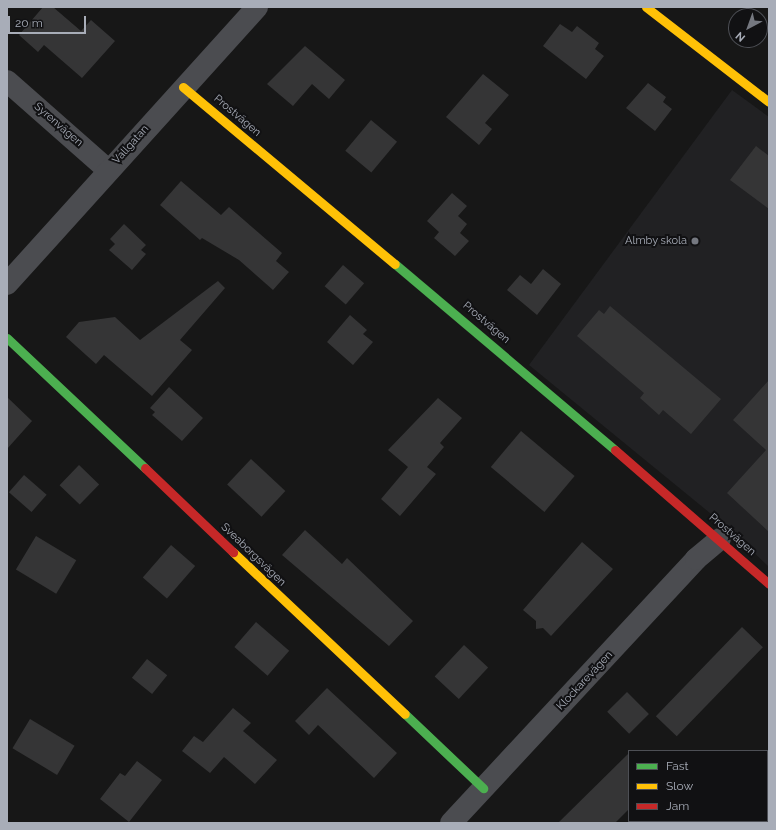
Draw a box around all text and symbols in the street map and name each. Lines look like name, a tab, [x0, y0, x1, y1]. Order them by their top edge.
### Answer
scale bar	[10, 8, 88, 34]
north arrow	[728, 8, 768, 48]
text: 20 m	[15, 16, 43, 30]
text: N	[733, 29, 748, 44]
street label: Prostvägen	[211, 92, 263, 140]
street label: Syrenvägen	[31, 100, 85, 150]
street label: Vallgatan	[110, 123, 152, 167]
place label: Almby skola	[625, 234, 687, 248]
marker: Almby skola	[690, 236, 700, 246]
street label: Prostvägen	[460, 299, 512, 347]
street label: Prostvägen	[706, 511, 758, 559]
street label: Sveaborgsvägen	[218, 521, 288, 589]
street label: Klockarevägen	[554, 649, 616, 713]
legend	[628, 750, 768, 822]
text: Fast	[666, 759, 689, 773]
text: Slow	[666, 779, 693, 793]
text: Jam	[666, 799, 689, 813]

